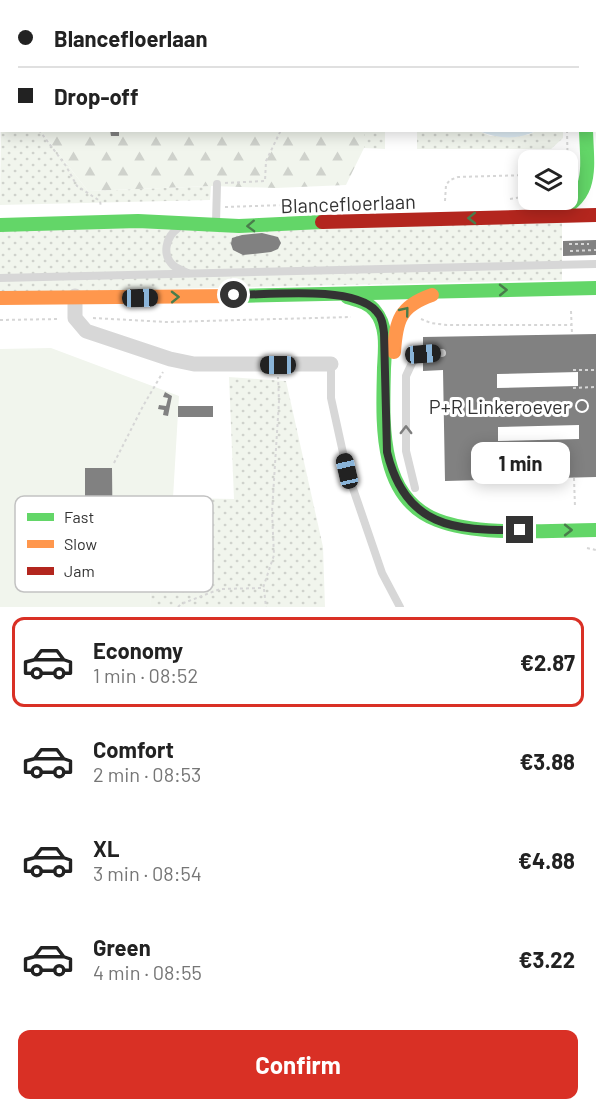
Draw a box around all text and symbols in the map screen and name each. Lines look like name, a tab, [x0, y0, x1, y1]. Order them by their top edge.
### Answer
text: Blancefloerlaan	[54, 25, 208, 51]
text: Drop-off	[54, 83, 138, 109]
map controls	[518, 150, 578, 210]
button: layers	[518, 150, 578, 210]
street label: Blancefloerlaan	[280, 189, 416, 217]
one-way arrow	[468, 212, 477, 225]
one-way arrow	[246, 220, 255, 232]
route start	[220, 281, 247, 308]
one-way arrow	[498, 284, 507, 296]
car	[122, 289, 158, 307]
one-way arrow	[171, 291, 180, 303]
one-way arrow	[398, 307, 409, 318]
car	[404, 344, 442, 364]
car	[260, 356, 296, 374]
place label: P+R Linkeroever	[429, 394, 570, 418]
marker: P+R Linkeroever	[575, 399, 589, 413]
one-way arrow	[400, 426, 412, 435]
callout: 1 min	[470, 443, 570, 485]
car	[334, 451, 360, 491]
text: 1 min	[499, 451, 542, 475]
legend	[15, 496, 213, 592]
text: Fast	[64, 507, 94, 526]
route end	[506, 516, 533, 543]
one-way arrow	[564, 524, 573, 536]
text: Slow	[64, 534, 97, 553]
text: Jam	[64, 561, 95, 580]
icon: car	[21, 635, 75, 689]
text: Economy	[93, 637, 183, 663]
text: €2.87	[520, 649, 575, 675]
text: 1 min · 08:52	[93, 663, 198, 687]
icon: car	[21, 734, 75, 788]
text: Comfort	[93, 736, 174, 762]
text: €3.88	[519, 748, 575, 774]
text: 2 min · 08:53	[93, 762, 201, 786]
icon: car	[21, 833, 75, 887]
text: XL	[93, 835, 119, 861]
text: €4.88	[518, 847, 575, 873]
text: 3 min · 08:54	[93, 861, 202, 885]
icon: car	[21, 932, 75, 986]
text: Green	[93, 934, 151, 960]
text: €3.22	[519, 946, 575, 972]
text: 4 min · 08:55	[93, 960, 202, 984]
button: Confirm	[18, 1030, 578, 1099]

